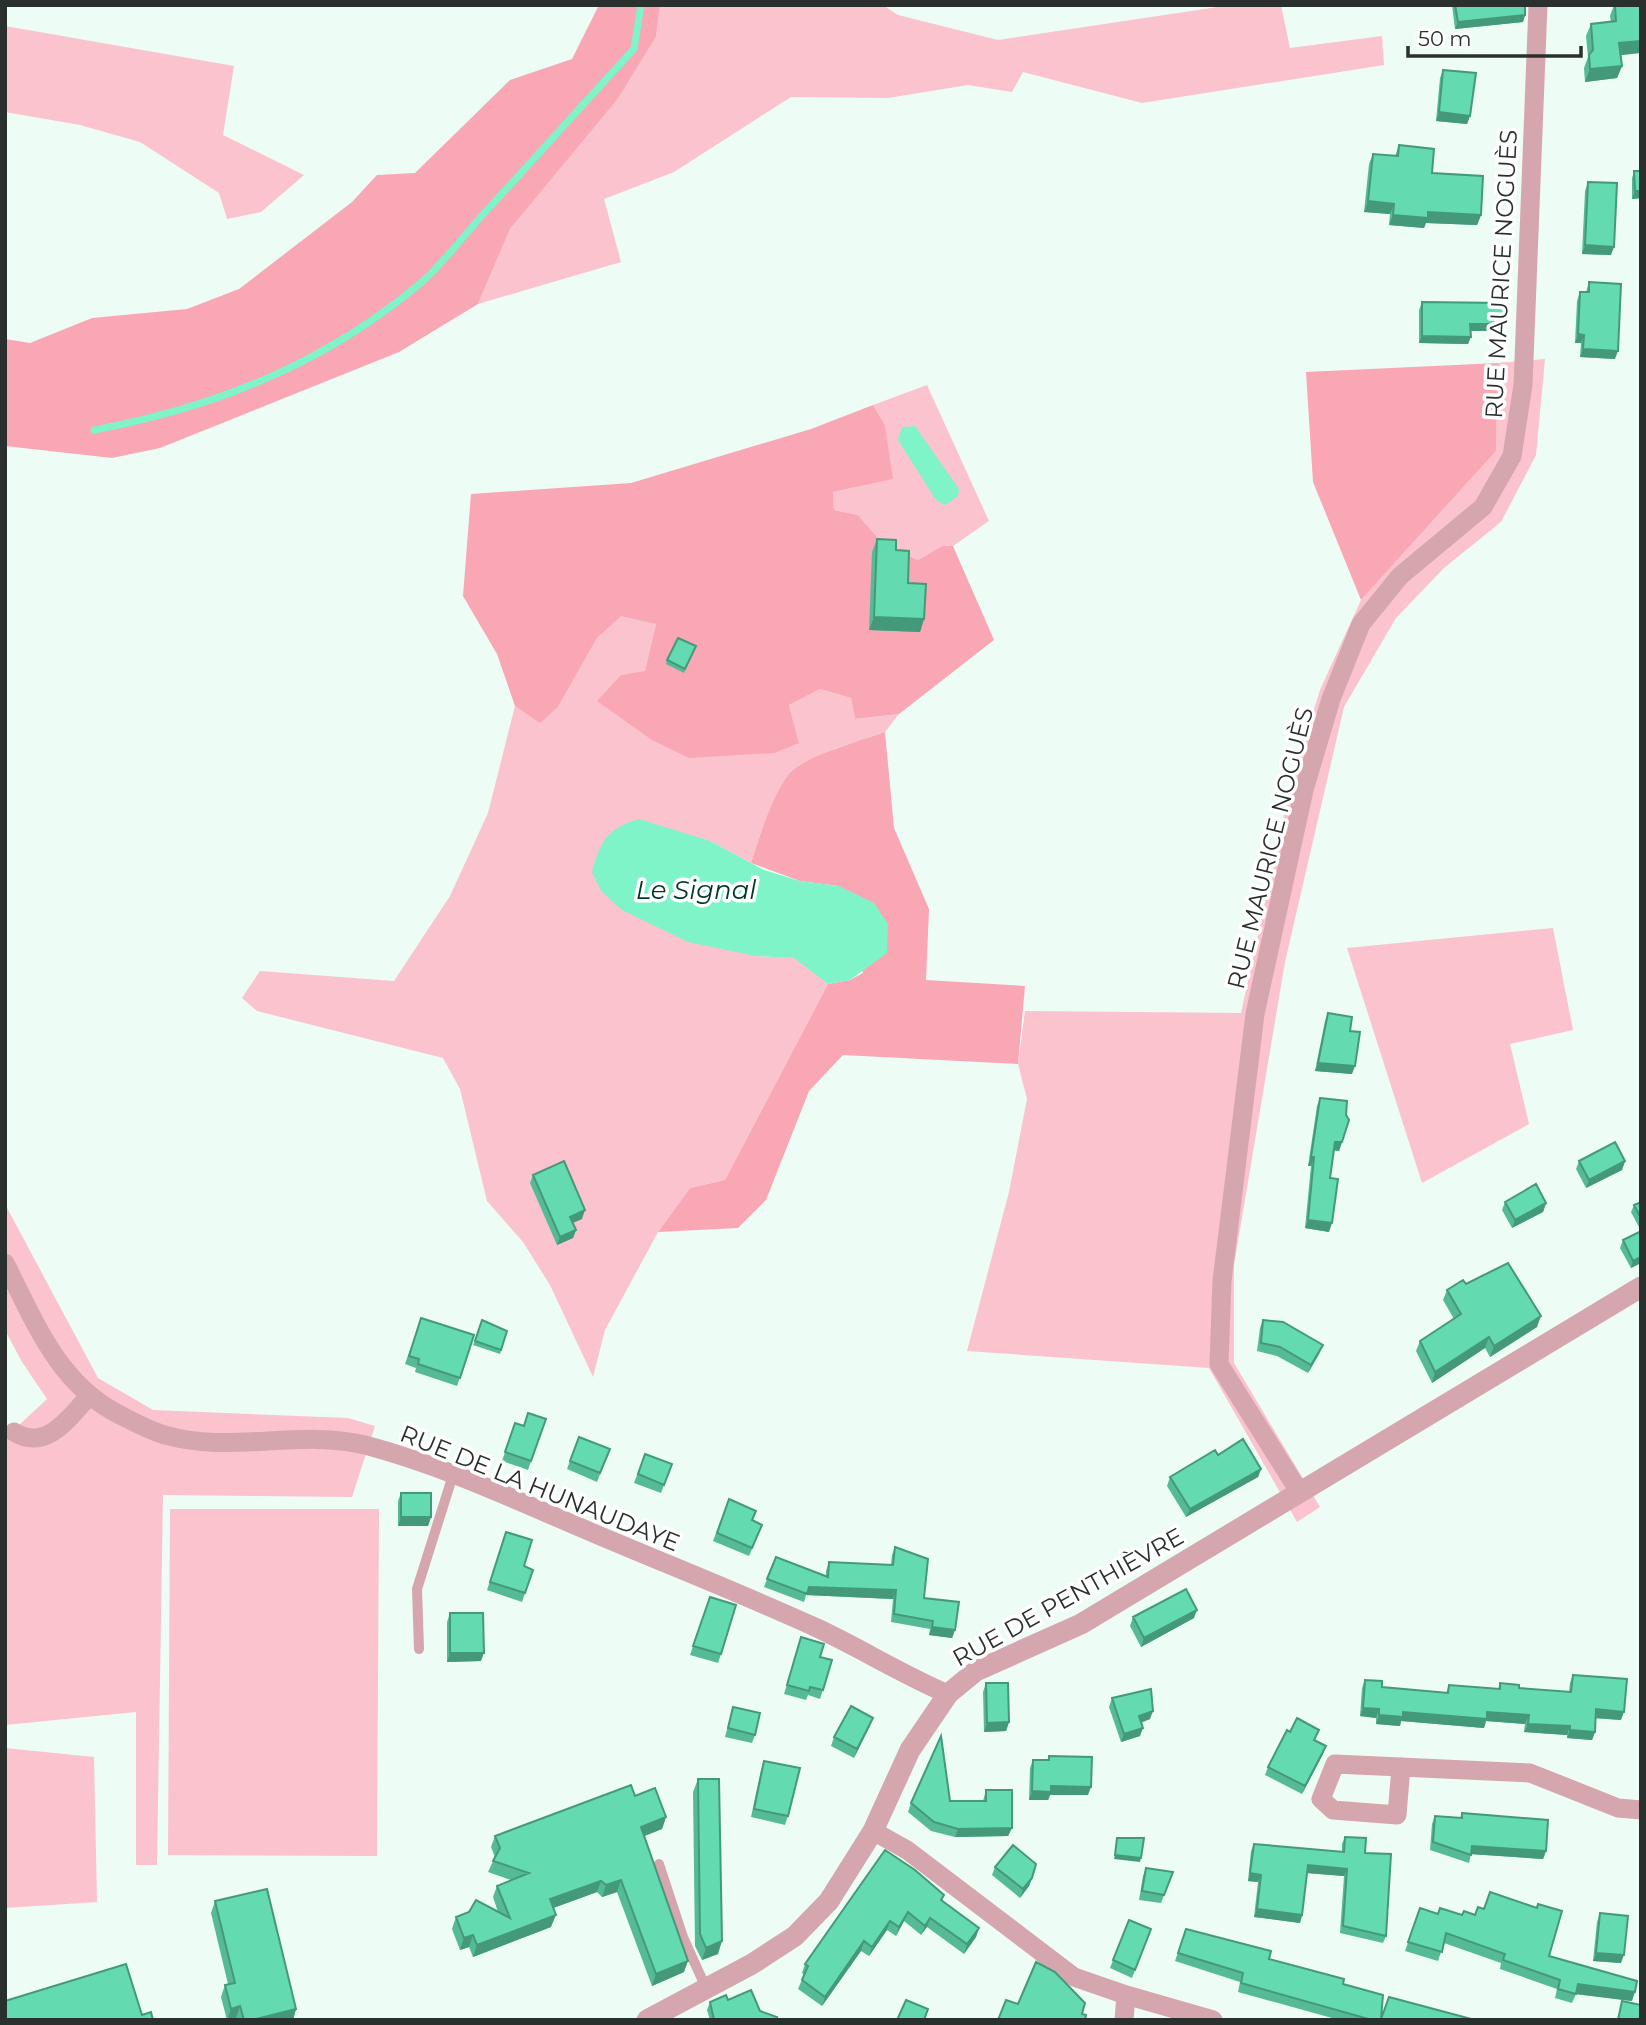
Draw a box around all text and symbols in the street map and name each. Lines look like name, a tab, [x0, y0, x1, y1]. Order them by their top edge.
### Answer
scale bar	[1408, 14, 1581, 58]
text: 50 m	[1418, 26, 1472, 51]
street label: RUE MAURICE NOGUÈS	[1479, 129, 1523, 419]
street label: RUE MAURICE NOGUÈS	[1221, 704, 1319, 992]
water label: Le Signal	[636, 874, 756, 906]
street label: RUE DE LA HUNAUDAYE	[396, 1419, 684, 1557]
street label: RUE DE PENTHIÈVRE	[947, 1521, 1189, 1673]

